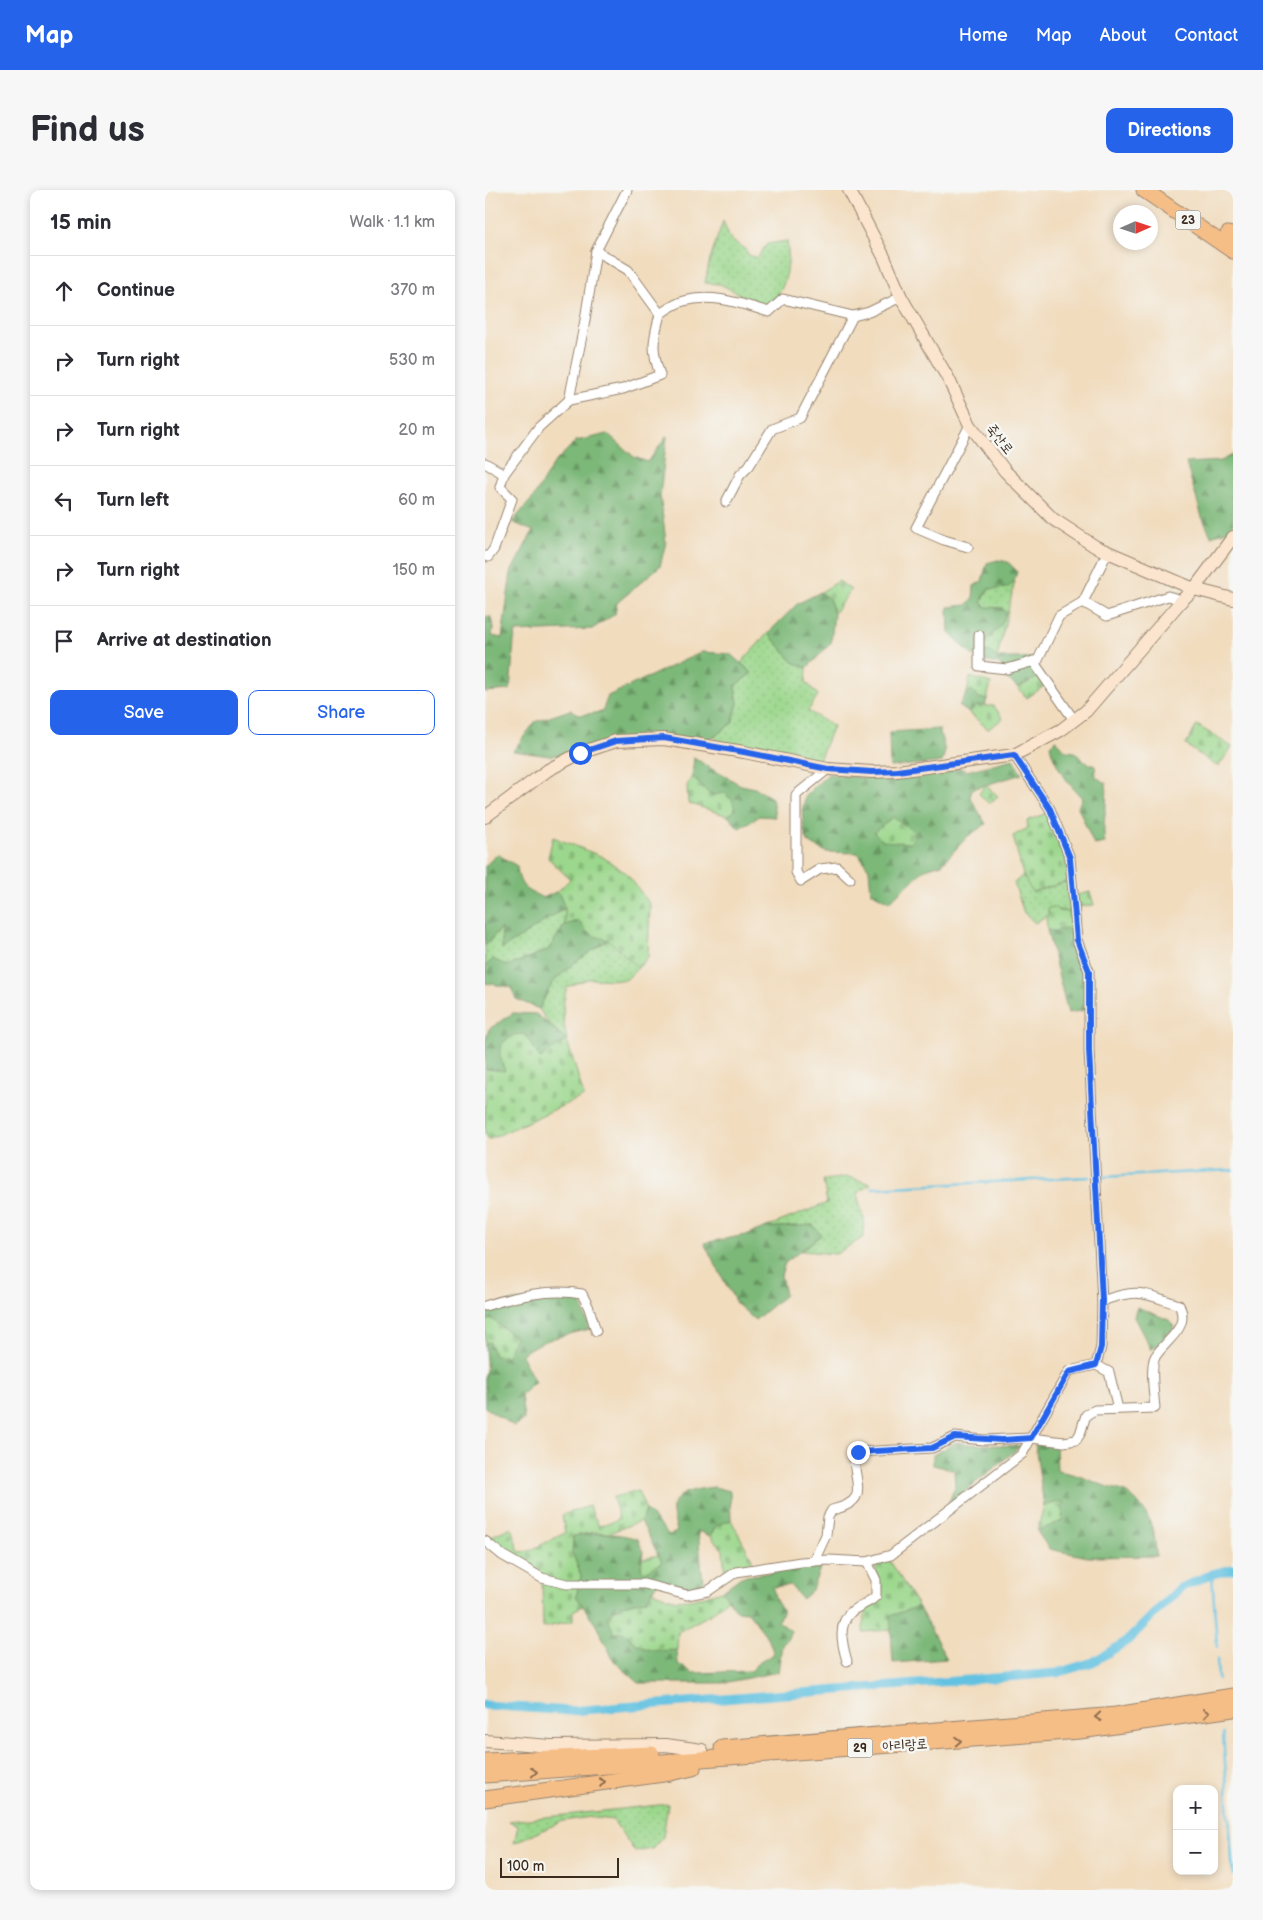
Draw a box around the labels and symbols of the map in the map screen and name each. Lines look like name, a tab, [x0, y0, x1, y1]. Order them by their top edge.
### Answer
north arrow	[1113, 205, 1158, 250]
road number: 23	[1175, 210, 1201, 230]
street label: 죽산로	[983, 420, 1017, 458]
route start	[569, 742, 592, 765]
route end	[847, 1441, 870, 1464]
one-way arrow	[1202, 1708, 1210, 1719]
one-way arrow	[1094, 1711, 1102, 1722]
street label: 아리랑로	[882, 1735, 928, 1755]
one-way arrow	[954, 1735, 962, 1746]
road number: 29	[847, 1739, 873, 1758]
one-way arrow	[530, 1767, 538, 1778]
one-way arrow	[599, 1777, 607, 1788]
scale bar	[500, 1855, 619, 1878]

